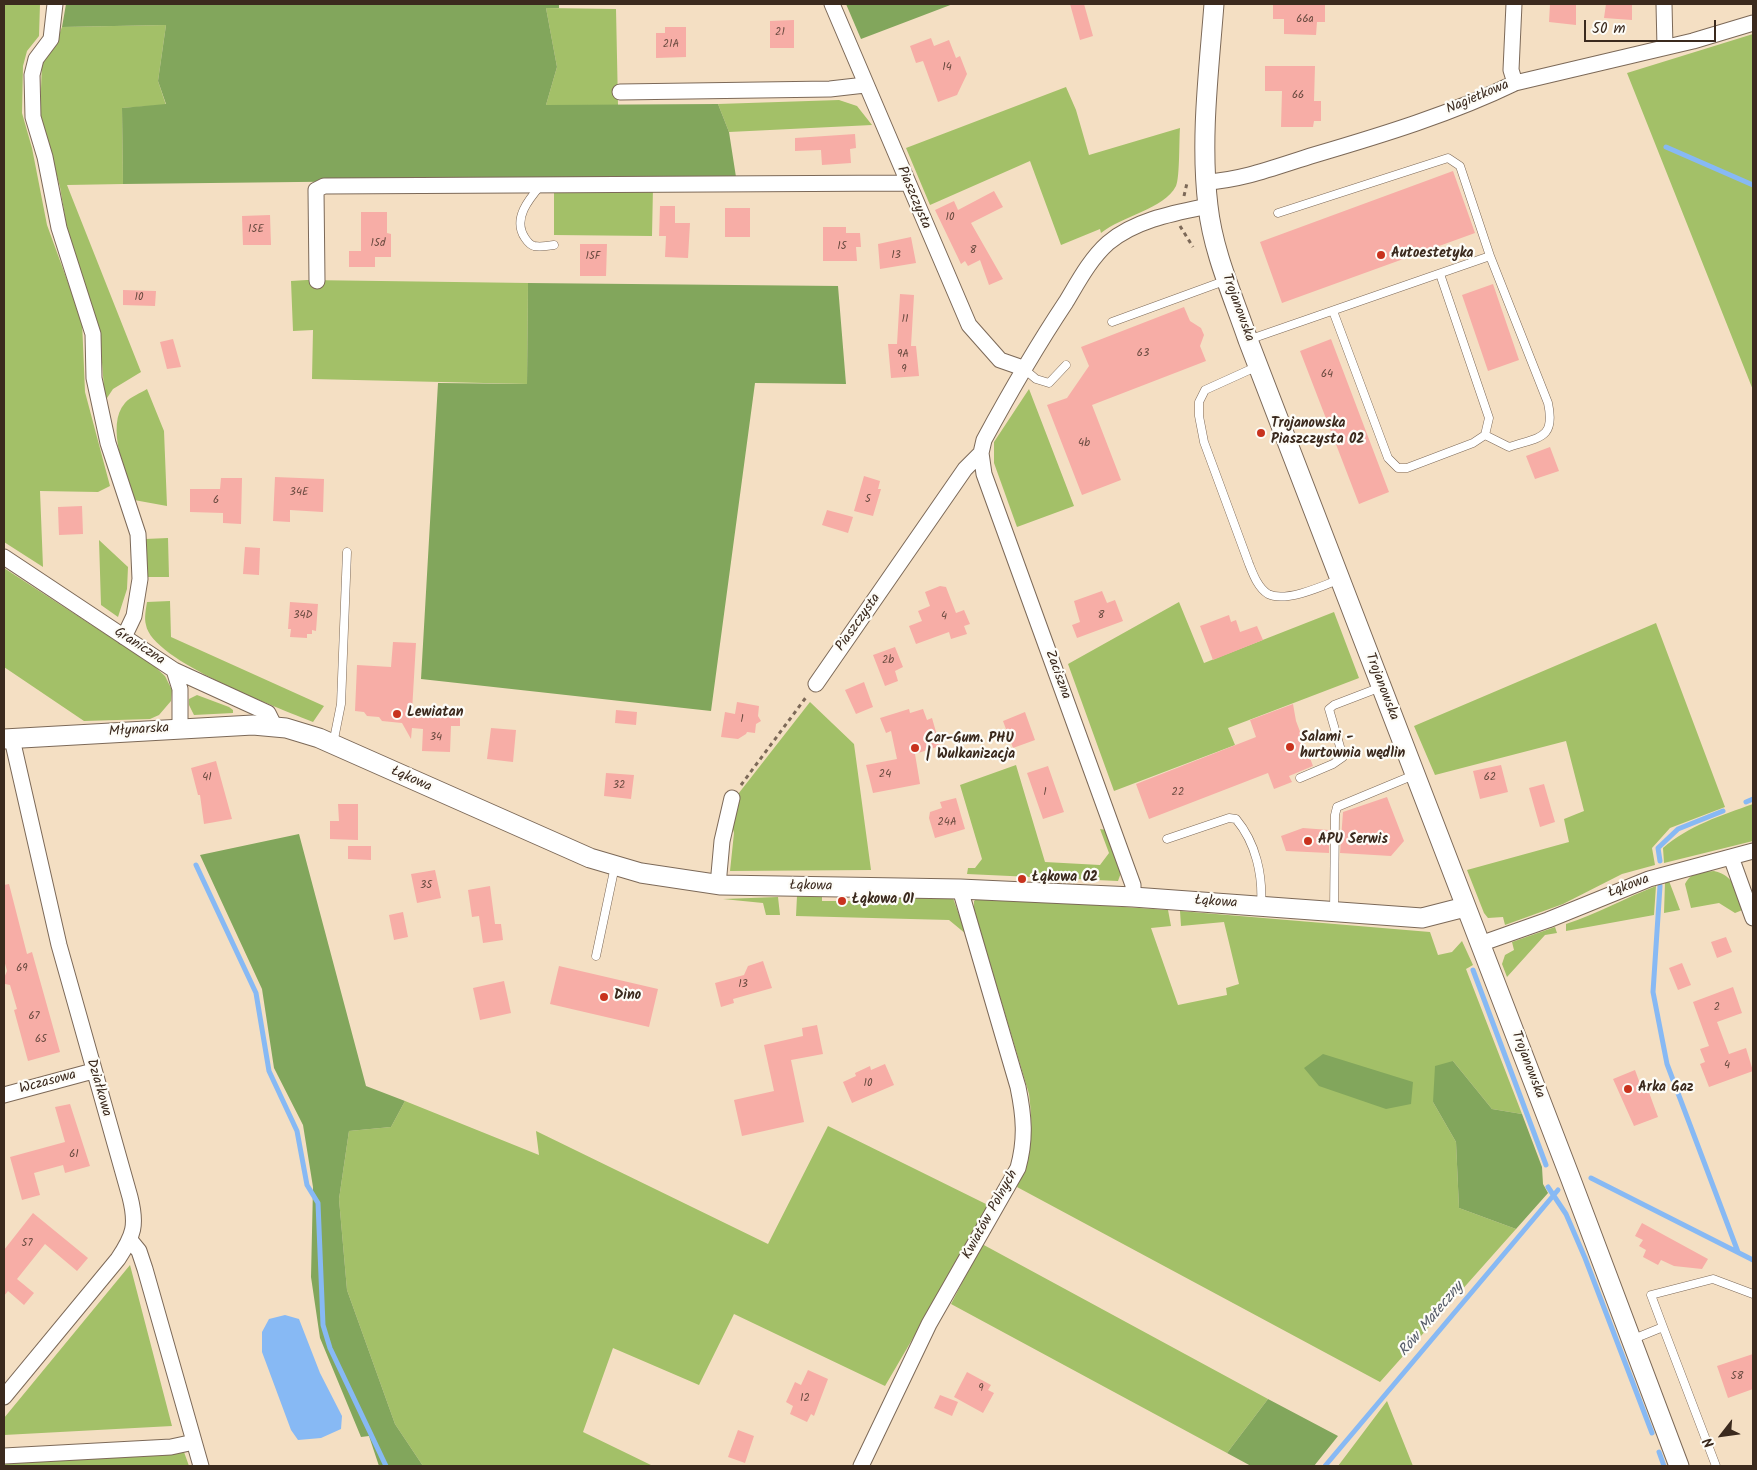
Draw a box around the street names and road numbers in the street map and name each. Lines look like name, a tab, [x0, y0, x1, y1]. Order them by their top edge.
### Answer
street label: Nagietkowa	[1444, 77, 1512, 119]
street label: Piaszczysta	[892, 164, 934, 232]
street label: Trojanowska	[1217, 272, 1257, 344]
street label: Piaszczysta	[833, 591, 885, 655]
street label: Graniczna	[111, 624, 167, 670]
street label: Zaciszna	[1040, 648, 1074, 702]
street label: Trojanowska	[1360, 651, 1402, 723]
street label: Młynarska	[108, 721, 170, 741]
street label: Łąkowa	[388, 764, 434, 796]
street label: Łąkowa	[1606, 872, 1652, 902]
street label: Łąkowa	[790, 878, 832, 896]
street label: Łąkowa	[1194, 893, 1238, 913]
street label: Trojanowska	[1506, 1029, 1548, 1101]
street label: Działkowa	[82, 1057, 114, 1119]
street label: Wczasowa	[18, 1067, 78, 1099]
street label: Kwiatów Polnych	[960, 1167, 1022, 1263]

